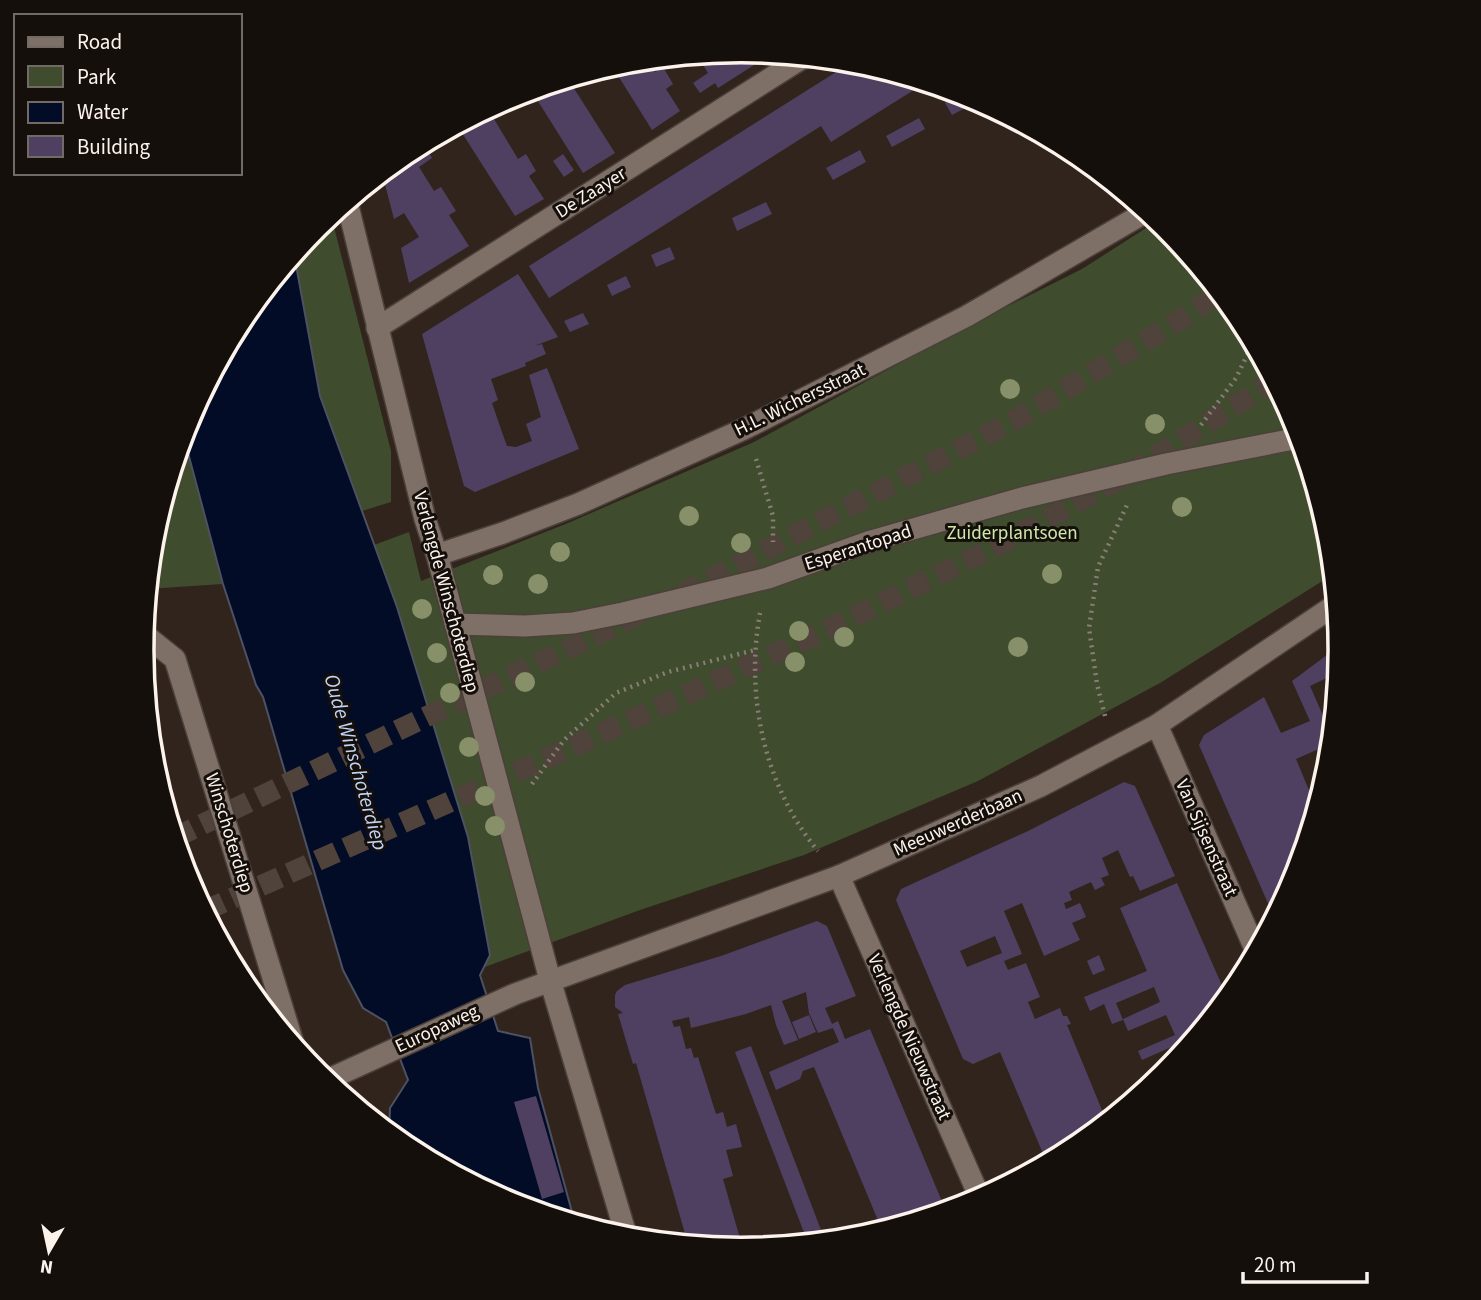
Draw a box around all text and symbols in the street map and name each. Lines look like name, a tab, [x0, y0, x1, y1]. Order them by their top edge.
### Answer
legend	[14, 14, 242, 175]
text: Road	[77, 27, 122, 57]
text: Park	[77, 62, 117, 92]
text: Water	[77, 97, 129, 127]
text: Building	[77, 132, 151, 162]
street label: De Zaayer	[550, 160, 632, 225]
street label: H.L. Wichersstraat	[730, 356, 871, 443]
street label: Verlengde Winschoterdiep	[406, 488, 486, 696]
street label: Esperantopad	[801, 518, 915, 578]
park label: Zuiderplantsoen	[946, 520, 1078, 547]
water label: Oude Winschoterdiep	[316, 670, 396, 854]
street label: Winschoterdiep	[198, 770, 260, 896]
street label: Van Sijsenstraat	[1168, 775, 1244, 902]
street label: Meeuwerderbaan	[889, 782, 1027, 864]
street label: Verlengde Nieuwstraat	[860, 950, 958, 1125]
street label: Europaweg	[391, 998, 484, 1060]
north arrow	[14, 1216, 84, 1286]
scale bar	[1243, 1240, 1367, 1284]
text: 20 m	[1254, 1250, 1296, 1280]
text: N	[38, 1252, 55, 1281]

